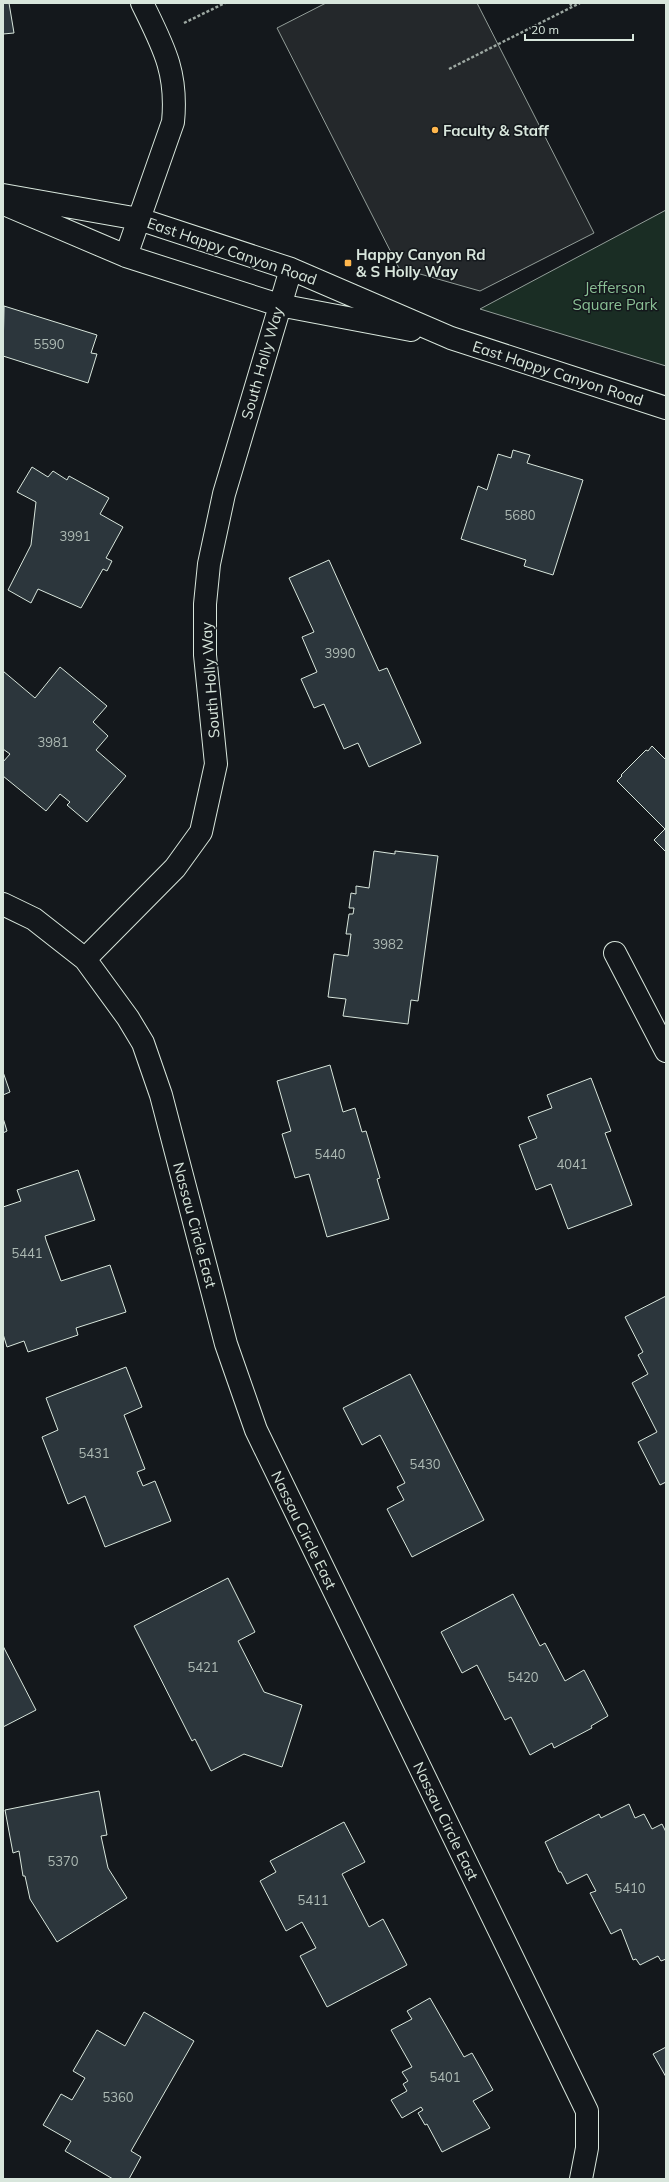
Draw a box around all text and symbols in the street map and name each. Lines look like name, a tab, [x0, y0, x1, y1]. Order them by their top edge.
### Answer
scale bar	[525, 16, 633, 42]
text: 20 m	[531, 22, 559, 37]
place label: Faculty & Staff	[443, 121, 549, 140]
marker: Faculty & Staff	[430, 125, 440, 135]
street label: East Happy Canyon Road	[145, 213, 319, 289]
place label: Happy Canyon Rd & S Holly Way	[356, 245, 486, 281]
marker: Happy Canyon Rd & S Holly Way	[343, 258, 353, 268]
park label: Jefferson Square Park	[573, 278, 658, 314]
street label: South Holly Way	[237, 304, 287, 422]
house number: 5590	[33, 336, 65, 352]
street label: East Happy Canyon Road	[470, 336, 646, 410]
house number: 5680	[504, 507, 536, 523]
house number: 3991	[59, 528, 91, 544]
street label: South Holly Way	[196, 621, 224, 739]
house number: 3990	[324, 645, 356, 661]
house number: 3981	[37, 734, 69, 750]
house number: 3982	[372, 936, 404, 952]
house number: 5440	[314, 1146, 346, 1162]
house number: 4041	[556, 1156, 588, 1172]
street label: Nassau Circle East	[169, 1160, 221, 1290]
house number: 5441	[11, 1245, 43, 1261]
house number: 5431	[78, 1445, 110, 1461]
house number: 5430	[409, 1456, 441, 1472]
street label: Nassau Circle East	[267, 1468, 341, 1592]
house number: 5421	[187, 1659, 219, 1675]
house number: 5420	[507, 1669, 539, 1685]
street label: Nassau Circle East	[409, 1759, 483, 1883]
house number: 5370	[47, 1853, 79, 1869]
house number: 5410	[614, 1880, 646, 1896]
house number: 5411	[297, 1892, 329, 1908]
house number: 5401	[429, 2069, 461, 2085]
house number: 5360	[102, 2089, 134, 2105]

